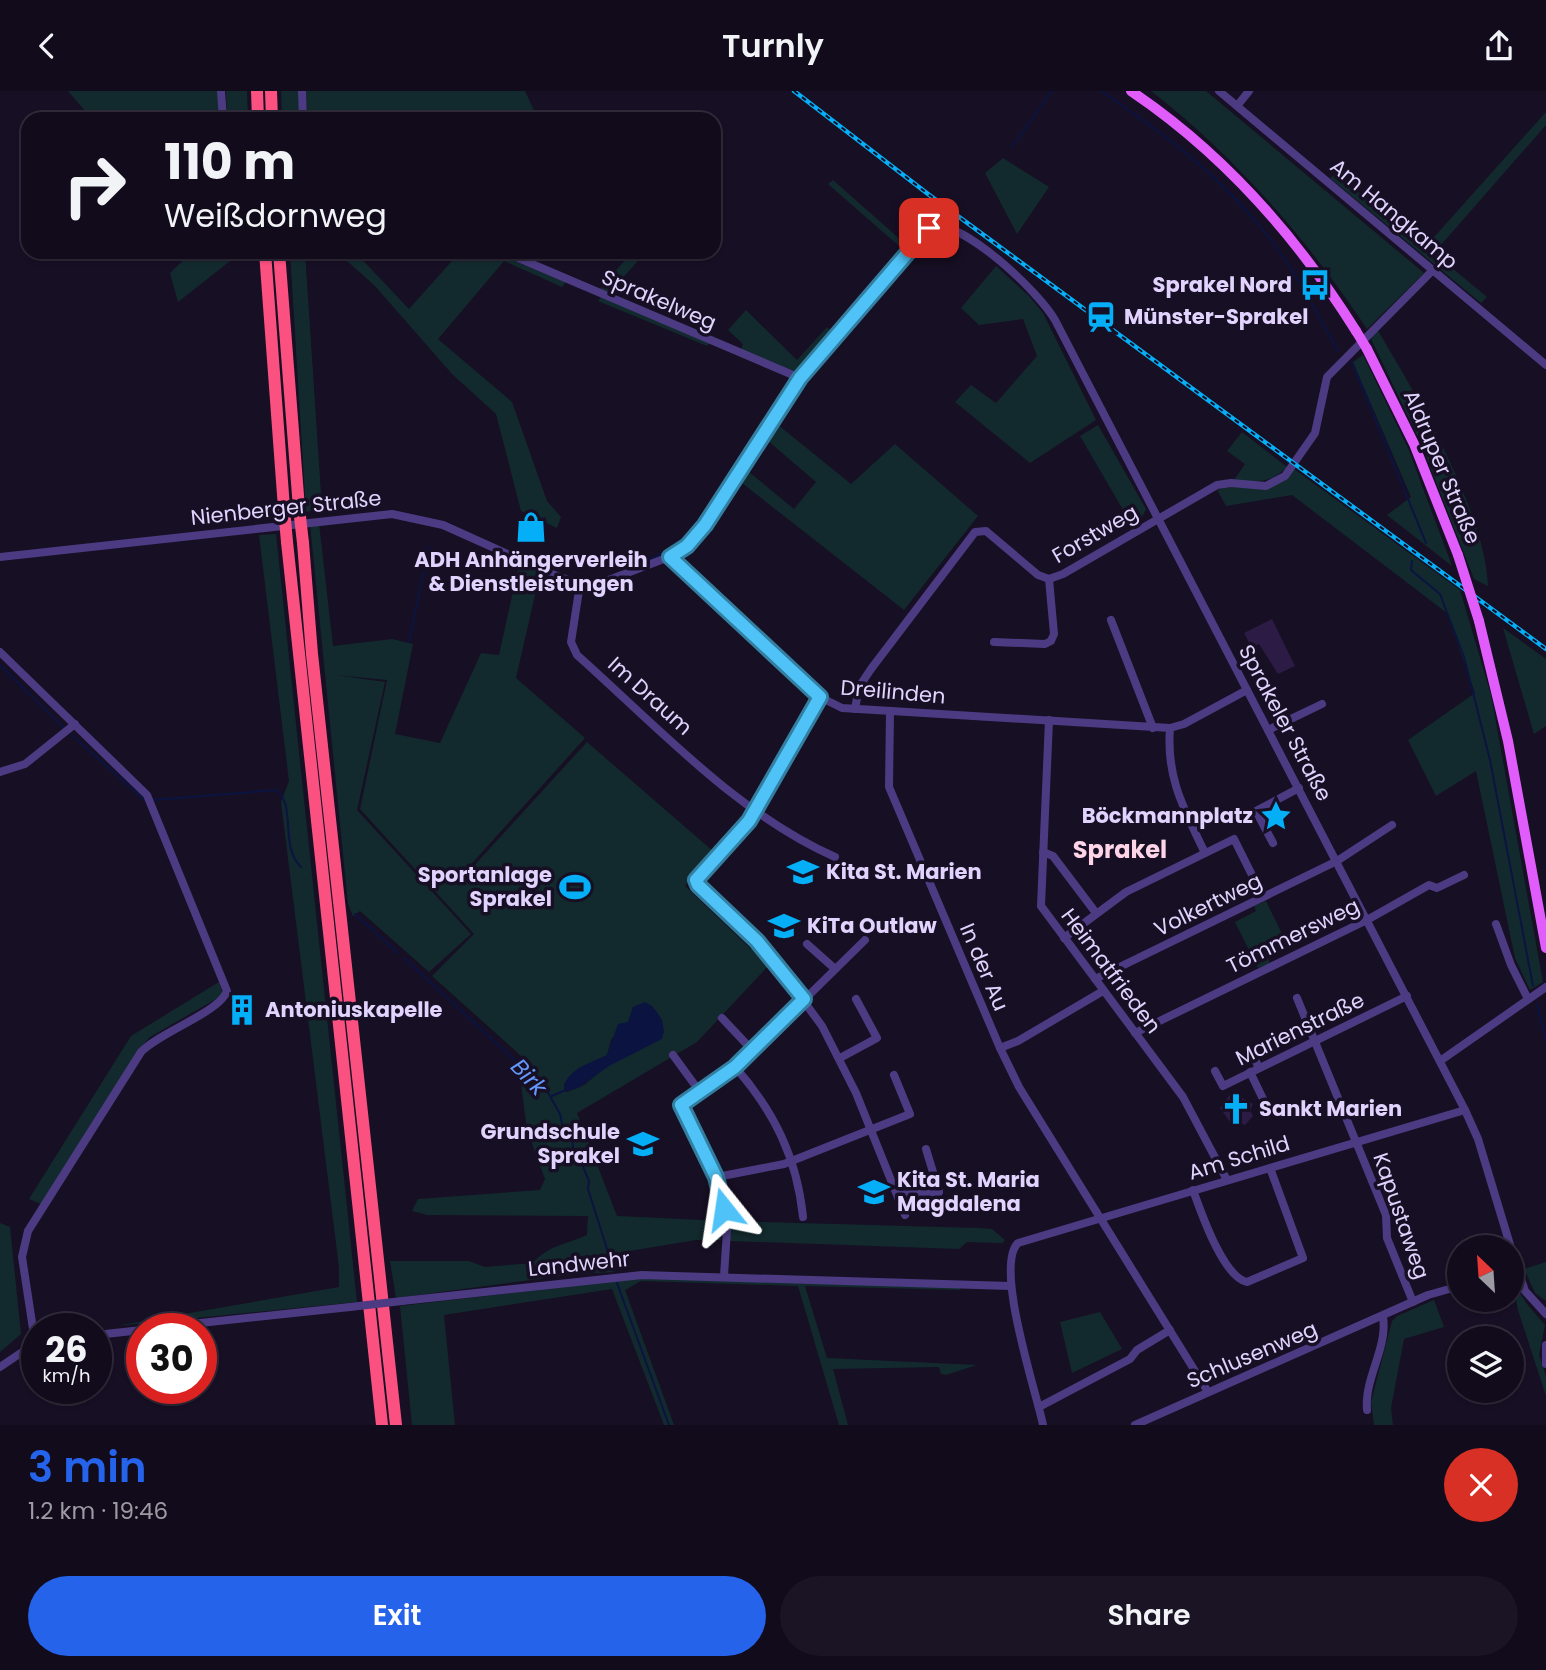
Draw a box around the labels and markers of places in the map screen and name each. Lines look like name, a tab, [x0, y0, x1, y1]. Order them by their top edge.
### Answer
pin	[899, 198, 959, 258]
bus stop icon: Sprakel Nord	[1298, 268, 1332, 302]
place label: Sprakel Nord	[1153, 270, 1292, 299]
station icon: Münster-Sprakel	[1084, 300, 1118, 334]
place label: Münster-Sprakel	[1124, 302, 1308, 331]
shop icon: ADH Anhängerverleih & Dienstleistungen	[514, 510, 548, 544]
place label: ADH Anhängerverleih & Dienstleistungen	[414, 545, 648, 598]
place icon: Böckmannplatz	[1259, 799, 1293, 833]
place label: Böckmannplatz	[1082, 801, 1253, 830]
school or university icon: Kita St. Marien	[786, 855, 820, 889]
place label: Kita St. Marien	[826, 857, 982, 886]
place label: Sportanlage Sprakel	[418, 860, 552, 913]
sports icon: Sportanlage Sprakel	[558, 870, 592, 904]
school or university icon: KiTa Outlaw	[767, 909, 801, 943]
place label: KiTa Outlaw	[807, 911, 938, 940]
building icon: Antoniuskapelle	[225, 993, 259, 1027]
place label: Antoniuskapelle	[265, 995, 443, 1024]
church icon: Sankt Marien	[1219, 1092, 1253, 1126]
place label: Sankt Marien	[1259, 1094, 1402, 1123]
place label: Grundschule Sprakel	[481, 1117, 620, 1170]
school or university icon: Grundschule Sprakel	[626, 1127, 660, 1161]
place label: Kita St. Maria Magdalena	[897, 1165, 1040, 1218]
school or university icon: Kita St. Maria Magdalena	[857, 1175, 891, 1209]

